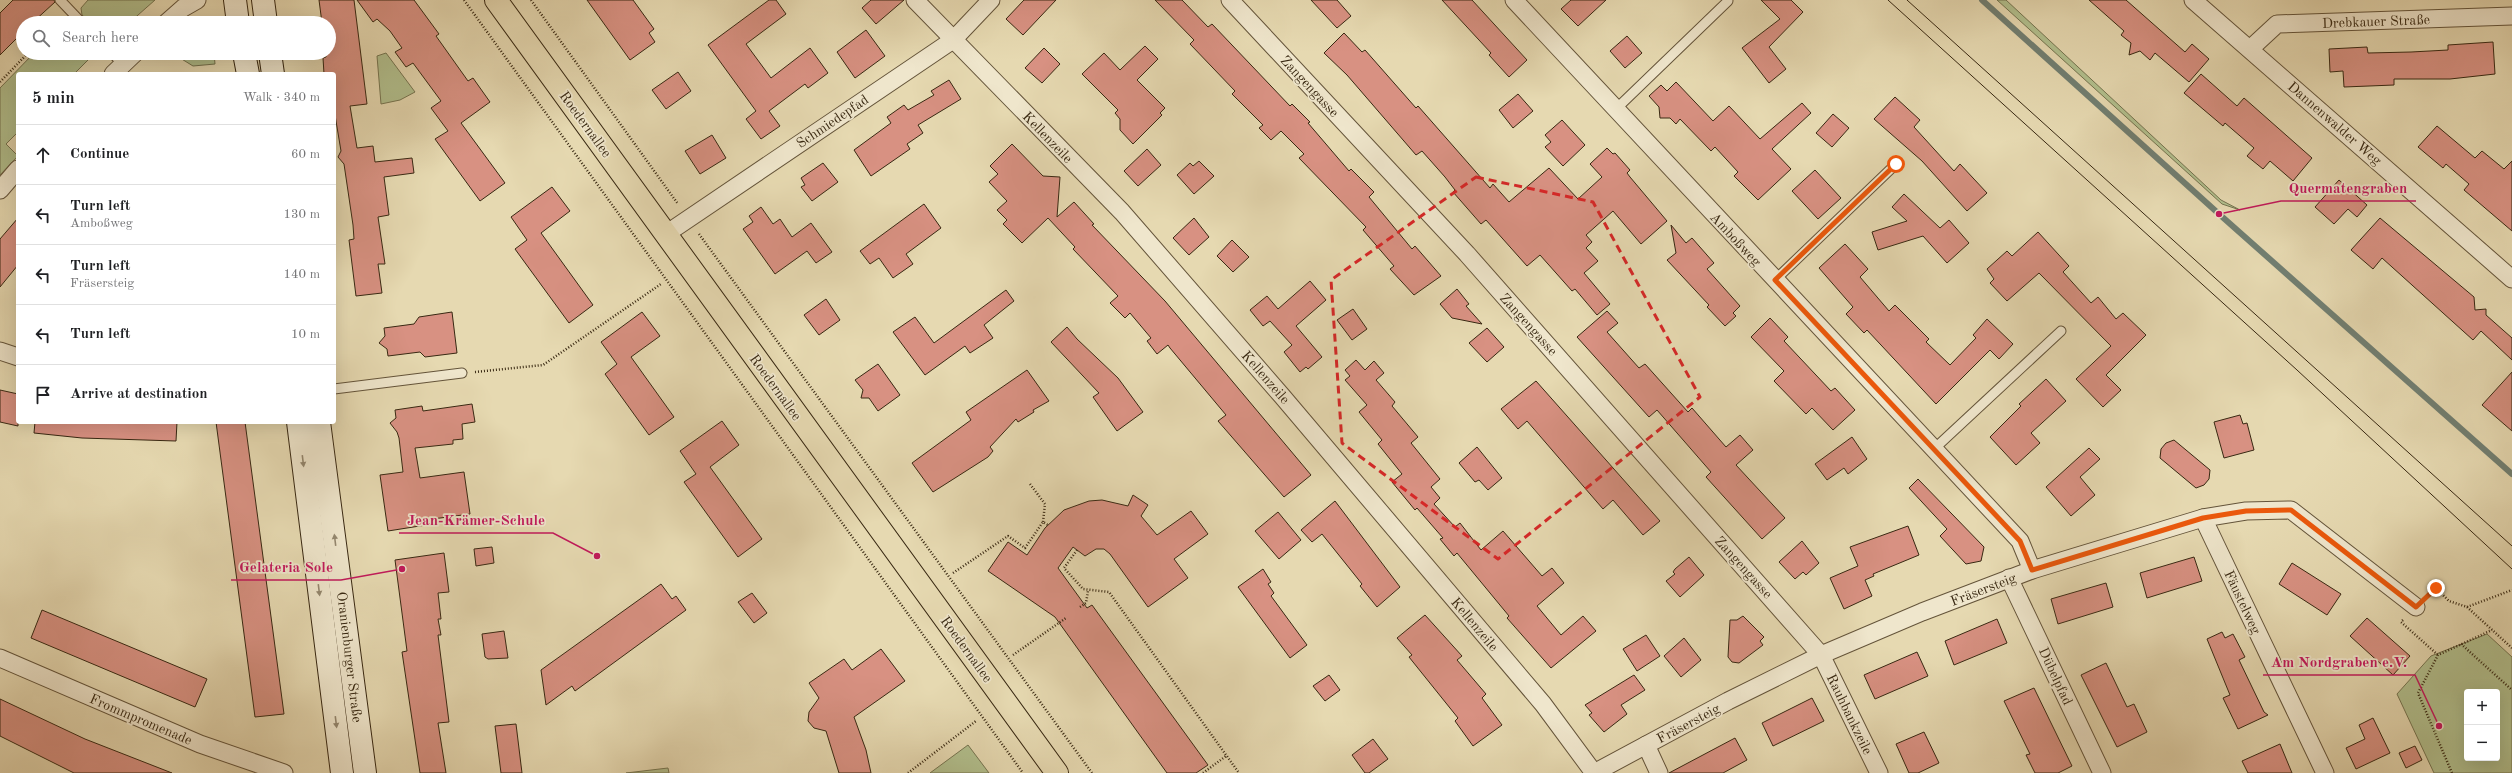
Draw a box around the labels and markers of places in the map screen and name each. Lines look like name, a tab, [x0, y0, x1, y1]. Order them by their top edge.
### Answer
callout: Quermatengraben	[2281, 174, 2416, 201]
callout: Jean-Krämer-Schule	[399, 506, 553, 533]
callout: Gelateria Sole	[231, 553, 341, 580]
callout: Am Nordgraben e.V.	[2263, 648, 2415, 675]

